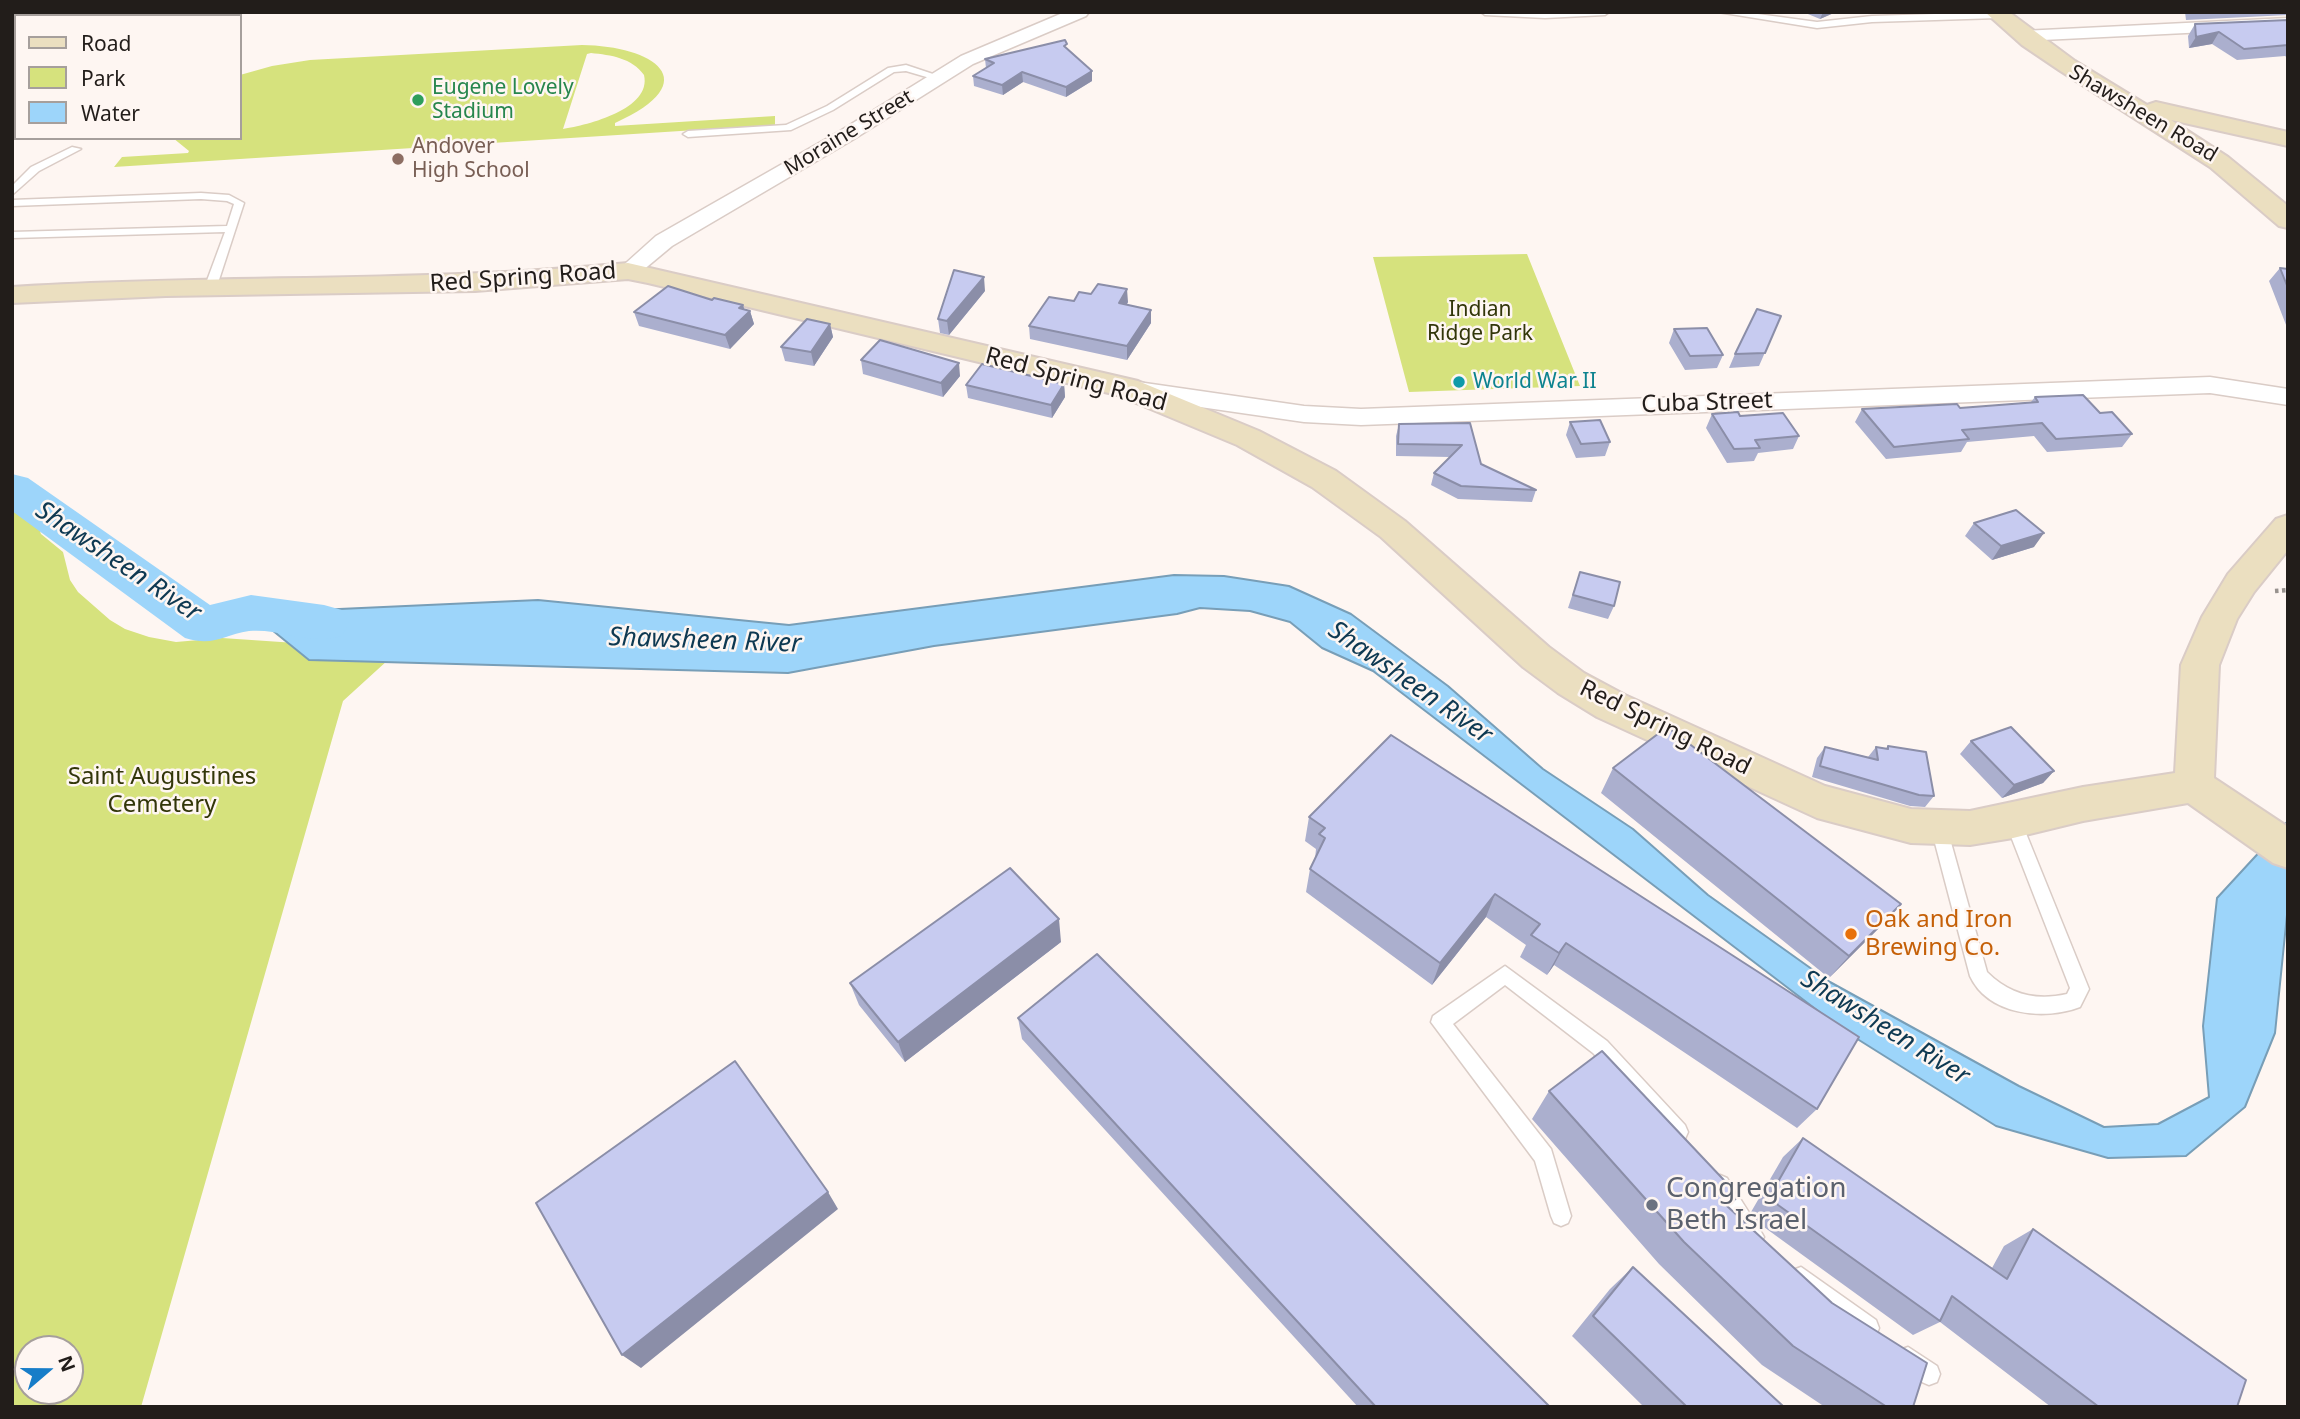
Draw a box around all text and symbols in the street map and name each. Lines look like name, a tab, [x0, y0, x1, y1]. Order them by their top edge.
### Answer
legend	[14, 14, 242, 140]
text: Road	[81, 29, 131, 57]
street label: Shawsheen Road	[2064, 60, 2222, 168]
text: Park	[81, 64, 125, 92]
place label: Eugene Lovely Stadium	[432, 75, 574, 125]
street label: Moraine Street	[780, 85, 918, 181]
marker: Eugene Lovely Stadium	[410, 92, 426, 108]
text: Water	[81, 99, 140, 127]
place label: Andover High School	[412, 134, 530, 184]
marker: Andover High School	[390, 151, 406, 167]
street label: Red Spring Road	[429, 257, 617, 299]
park label: Indian Ridge Park	[1427, 297, 1533, 347]
street label: Red Spring Road	[982, 342, 1170, 418]
place label: World War II	[1473, 369, 1597, 395]
marker: World War II	[1451, 374, 1467, 390]
street label: Cuba Street	[1641, 386, 1773, 420]
water label: Shawsheen River	[29, 495, 207, 629]
water label: Shawsheen River	[1322, 615, 1498, 751]
water label: Shawsheen River	[608, 622, 802, 660]
street label: Red Spring Road	[1575, 674, 1755, 782]
park label: Saint Augustines Cemetery	[68, 763, 256, 819]
place label: Oak and Iron Brewing Co.	[1865, 906, 2012, 962]
marker: Oak and Iron Brewing Co.	[1843, 926, 1859, 942]
water label: Shawsheen River	[1795, 964, 1975, 1092]
place label: Congregation Beth Israel	[1666, 1172, 1846, 1238]
marker: Congregation Beth Israel	[1644, 1197, 1660, 1213]
north arrow	[14, 1335, 84, 1405]
text: N	[52, 1352, 82, 1375]

